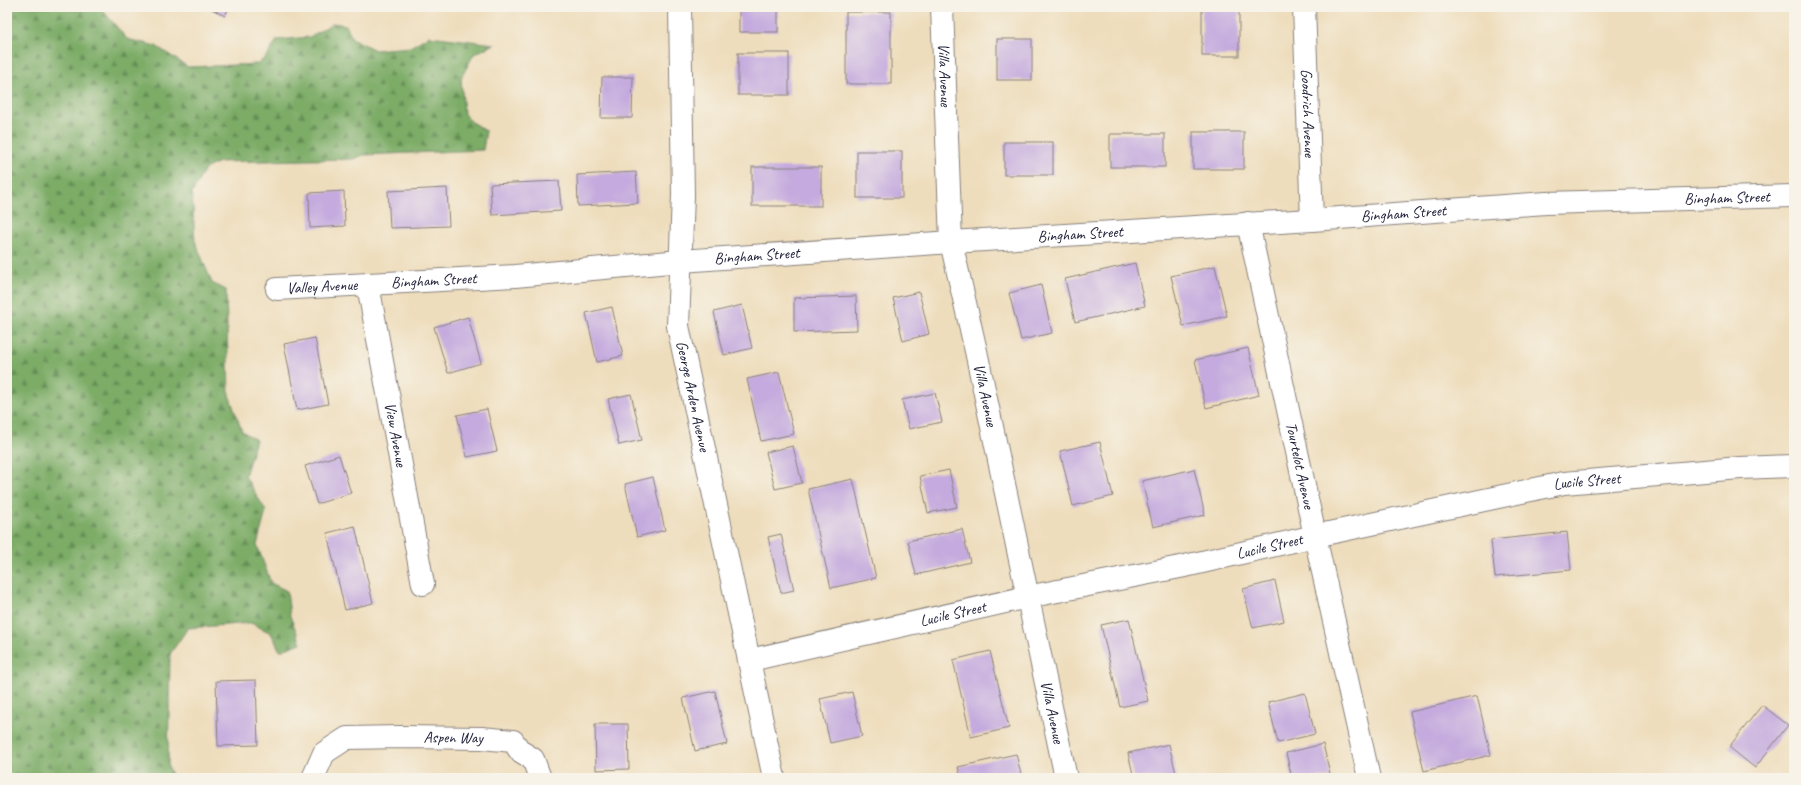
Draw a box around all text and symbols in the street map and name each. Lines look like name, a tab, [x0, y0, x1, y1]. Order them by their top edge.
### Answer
street label: Villa Avenue	[933, 43, 956, 109]
street label: Goodrich Avenue	[1296, 68, 1320, 159]
street label: Bingham Street	[1684, 187, 1772, 209]
street label: Bingham Street	[1360, 200, 1448, 226]
street label: Bingham Street	[1037, 221, 1125, 247]
street label: Bingham Street	[713, 243, 802, 269]
street label: Bingham Street	[391, 268, 479, 293]
street label: Valley Avenue	[286, 275, 360, 298]
street label: George Arden Avenue	[671, 339, 715, 455]
street label: Villa Avenue	[969, 362, 1002, 430]
street label: View Avenue	[380, 401, 412, 470]
street label: Tourtelot Avenue	[1281, 420, 1319, 512]
street label: Lucile Street	[1552, 468, 1623, 495]
street label: Lucile Street	[1235, 529, 1306, 564]
street label: Lucile Street	[918, 596, 989, 631]
street label: Villa Avenue	[1036, 679, 1069, 747]
street label: Aspen Way	[424, 727, 484, 748]

